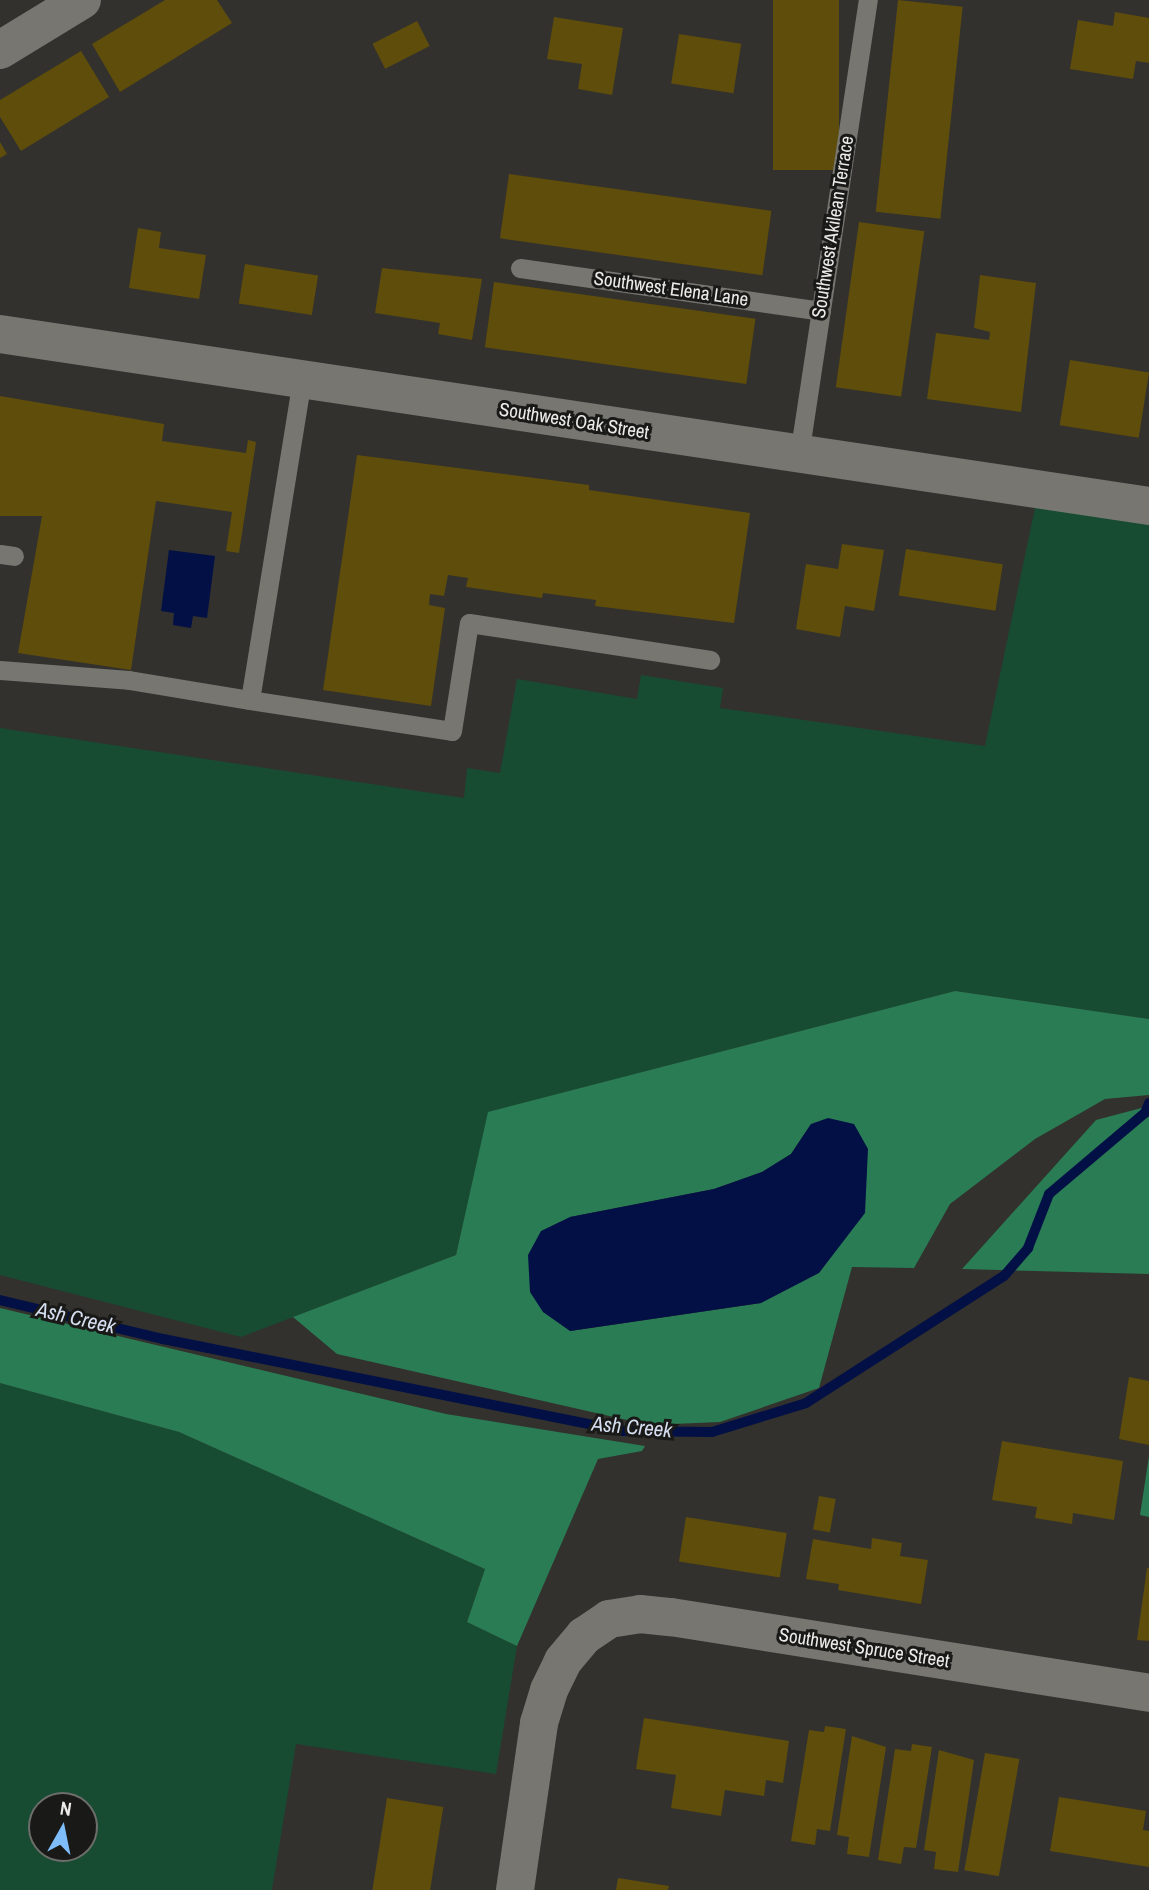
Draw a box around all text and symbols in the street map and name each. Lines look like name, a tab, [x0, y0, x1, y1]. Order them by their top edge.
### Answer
street label: Southwest Akilean Terrace	[807, 134, 859, 320]
street label: Southwest Elena Lane	[592, 267, 750, 311]
street label: Southwest Oak Street	[497, 398, 651, 444]
water label: Ash Creek	[34, 1297, 118, 1339]
water label: Ash Creek	[591, 1411, 673, 1443]
street label: Southwest Spruce Street	[777, 1623, 951, 1673]
north arrow	[28, 1792, 98, 1862]
text: N	[58, 1795, 74, 1822]

